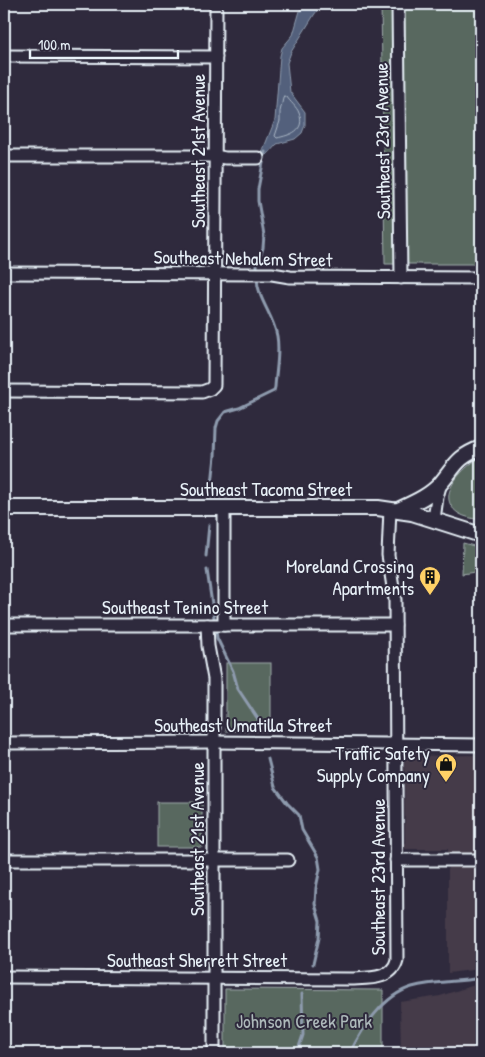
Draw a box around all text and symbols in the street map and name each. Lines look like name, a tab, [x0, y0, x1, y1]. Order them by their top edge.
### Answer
scale bar	[30, 28, 178, 60]
text: 100 m	[38, 34, 71, 55]
street label: Southeast 23rd Avenue	[368, 62, 396, 219]
street label: Southeast 21st Avenue	[185, 74, 211, 228]
street label: Southeast Nehalem Street	[153, 243, 333, 273]
street label: Southeast Tacoma Street	[180, 476, 352, 502]
place label: Moreland Crossing Apartments	[286, 553, 414, 601]
building icon: Moreland Crossing Apartments	[418, 565, 442, 596]
street label: Southeast Tenino Street	[102, 594, 268, 620]
street label: Southeast Umatilla Street	[154, 712, 332, 738]
place label: Traffic Safety Supply Company	[317, 740, 430, 788]
shop icon: Traffic Safety Supply Company	[434, 752, 458, 783]
street label: Southeast 21st Avenue	[184, 762, 210, 916]
street label: Southeast 23rd Avenue	[365, 798, 391, 955]
street label: Southeast Sherrett Street	[107, 947, 287, 973]
park label: Johnson Creek Park	[236, 1008, 372, 1034]

